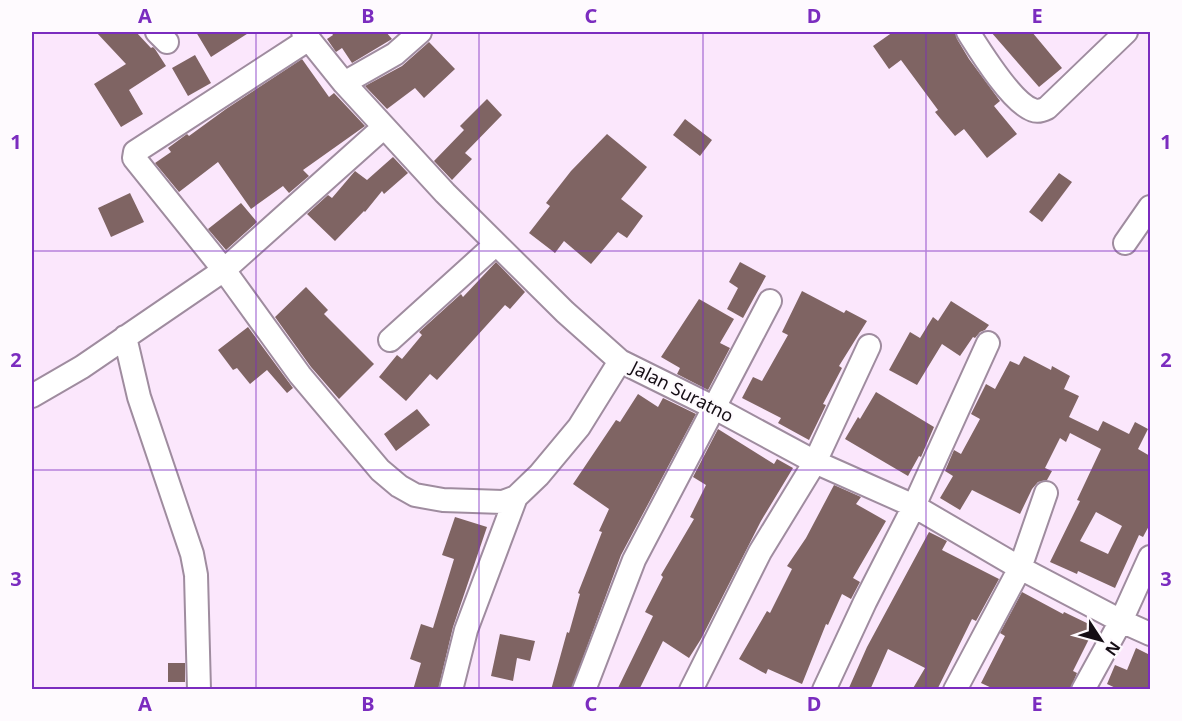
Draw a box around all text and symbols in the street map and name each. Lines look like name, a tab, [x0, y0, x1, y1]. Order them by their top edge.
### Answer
text: A	[138, 2, 152, 29]
text: B	[361, 2, 375, 29]
text: C	[585, 2, 598, 29]
text: D	[807, 2, 821, 29]
text: E	[1031, 2, 1043, 29]
text: 1	[10, 128, 22, 155]
text: 1	[1160, 128, 1172, 155]
text: 2	[10, 346, 22, 373]
text: 2	[1160, 346, 1172, 373]
street label: Jalan Suratno	[625, 354, 738, 427]
text: 3	[10, 565, 22, 592]
text: 3	[1160, 565, 1172, 592]
north arrow	[1071, 610, 1131, 670]
text: N	[1100, 637, 1126, 661]
text: A	[138, 690, 152, 717]
text: B	[361, 690, 375, 717]
text: C	[585, 690, 598, 717]
text: D	[807, 690, 821, 717]
text: E	[1031, 690, 1043, 717]

